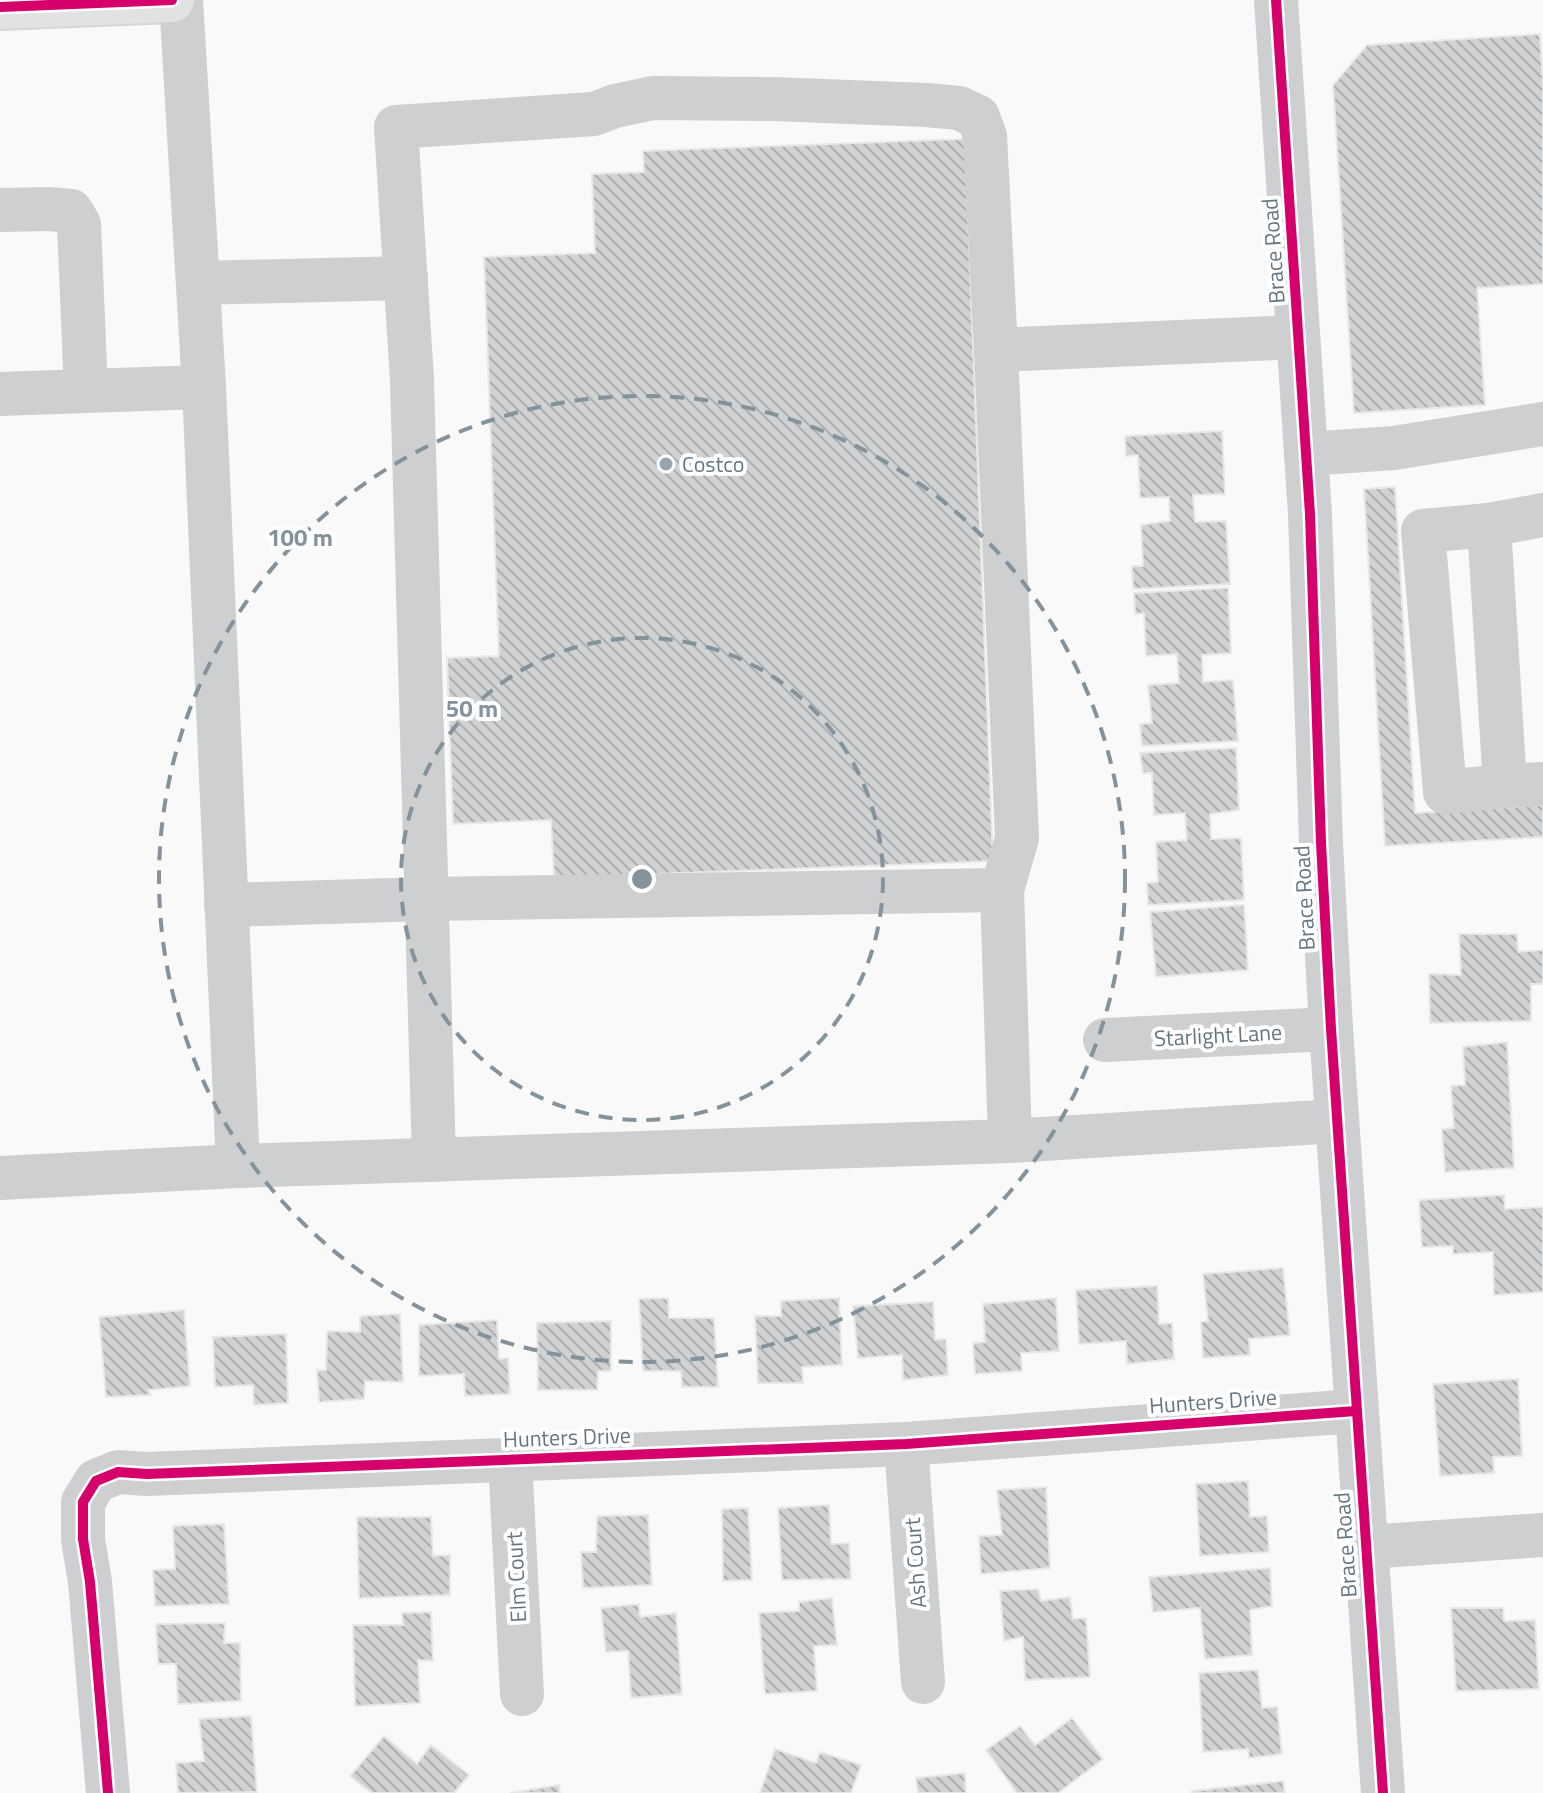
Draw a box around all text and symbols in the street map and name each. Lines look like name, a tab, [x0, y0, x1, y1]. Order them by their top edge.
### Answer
street label: Brace Road	[1252, 197, 1294, 305]
place label: Costco	[682, 447, 744, 481]
marker: Costco	[657, 455, 675, 473]
text: 100 m	[267, 519, 333, 555]
text: 50 m	[446, 690, 498, 726]
street label: Brace Road	[1284, 845, 1324, 951]
centre of rings	[628, 865, 656, 893]
street label: Starlight Lane	[1153, 1015, 1283, 1055]
street label: Hunters Drive	[1148, 1380, 1278, 1422]
street label: Hunters Drive	[502, 1418, 632, 1456]
street label: Brace Road	[1324, 1491, 1366, 1599]
street label: Ash Court	[895, 1516, 935, 1609]
street label: Elm Court	[497, 1530, 535, 1623]

